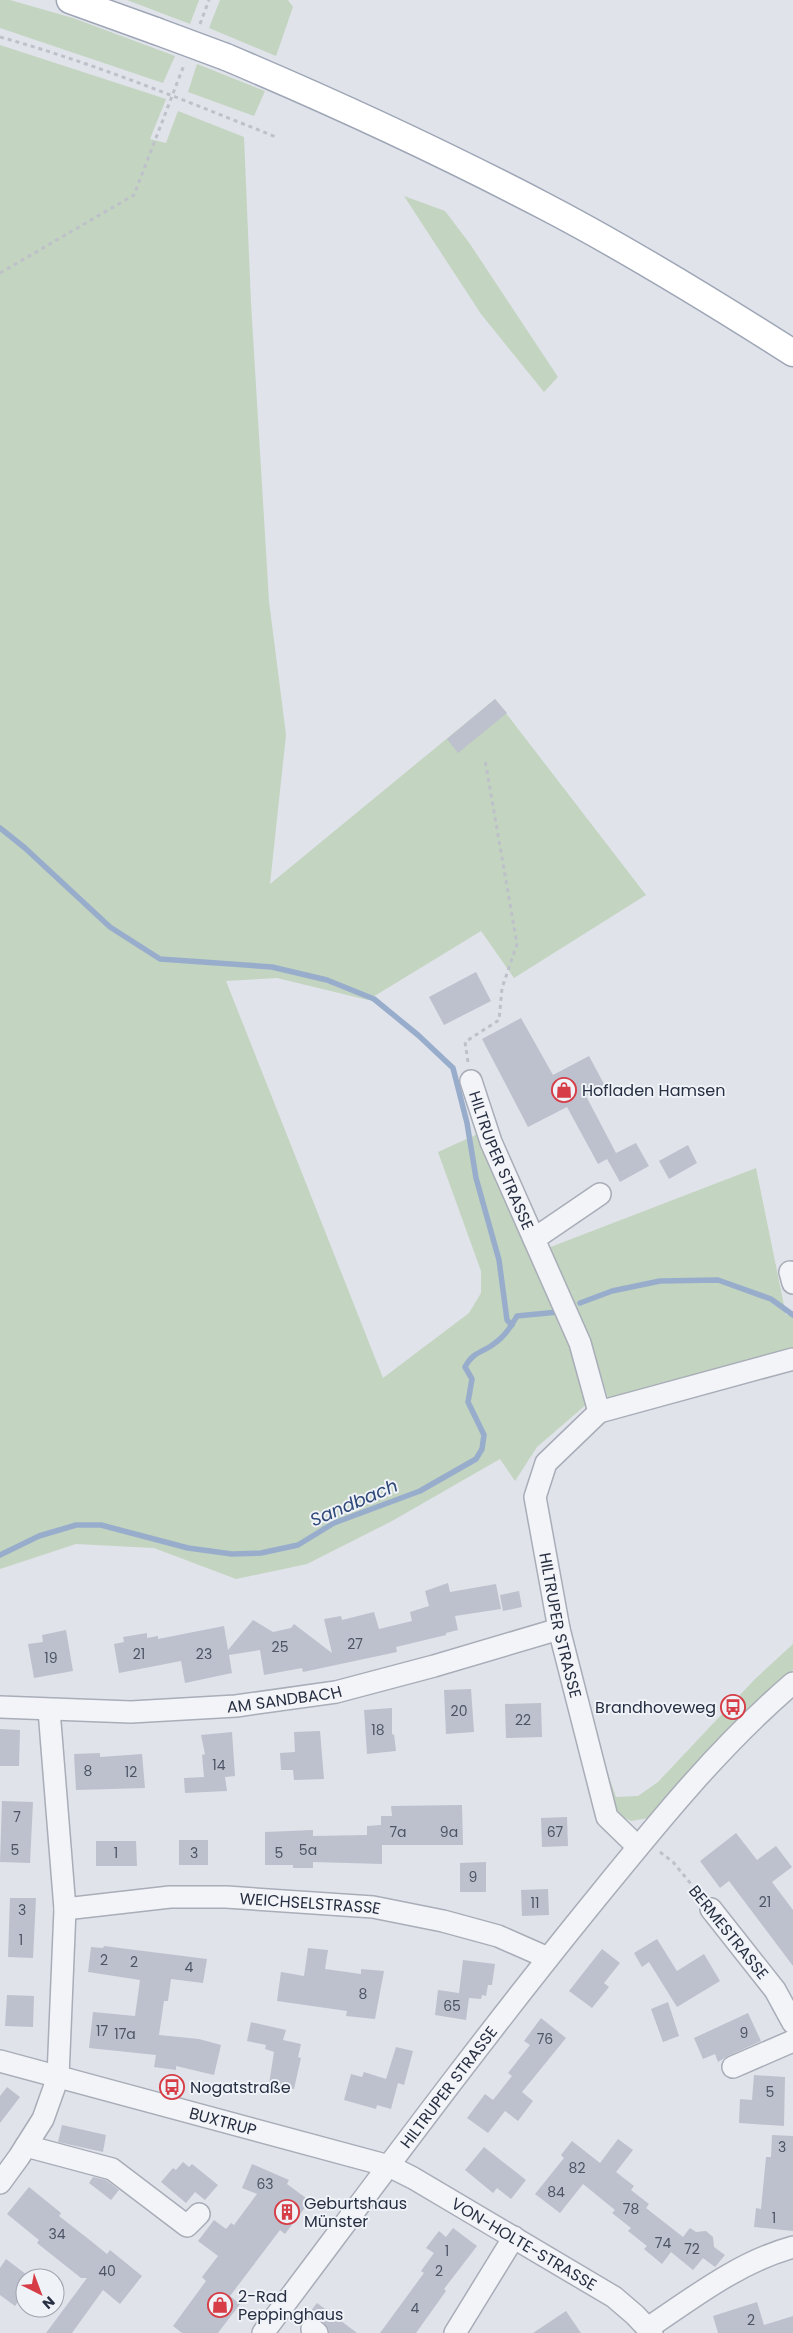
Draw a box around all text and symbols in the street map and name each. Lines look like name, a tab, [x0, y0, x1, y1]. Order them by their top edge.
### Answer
shop icon: Hofladen Hamsen	[551, 1077, 577, 1103]
place label: Hofladen Hamsen	[582, 1079, 725, 1102]
street label: HILTRUPER STRASSE	[463, 1088, 539, 1234]
water label: Sandbach	[306, 1473, 402, 1532]
street label: HILTRUPER STRASSE	[533, 1551, 587, 1700]
house number: 27	[347, 1634, 363, 1654]
house number: 25	[272, 1637, 288, 1657]
house number: 21	[133, 1644, 145, 1664]
house number: 23	[196, 1644, 212, 1664]
house number: 19	[44, 1648, 58, 1668]
street label: AM SANDBACH	[226, 1680, 344, 1718]
bus stop icon: Brandhoveweg	[720, 1694, 746, 1720]
place label: Brandhoveweg	[595, 1696, 716, 1719]
house number: 20	[451, 1701, 467, 1721]
house number: 22	[515, 1710, 531, 1730]
house number: 18	[371, 1720, 385, 1740]
house number: 14	[212, 1755, 226, 1775]
house number: 8	[84, 1761, 93, 1781]
house number: 12	[125, 1762, 137, 1782]
house number: 7	[13, 1807, 21, 1827]
house number: 7a	[389, 1822, 407, 1842]
house number: 9a	[440, 1822, 458, 1842]
house number: 67	[547, 1822, 564, 1842]
house number: 5	[11, 1840, 19, 1860]
house number: 5a	[299, 1840, 317, 1860]
house number: 1	[114, 1843, 118, 1863]
house number: 3	[190, 1843, 198, 1863]
house number: 5	[275, 1843, 283, 1863]
house number: 9	[469, 1867, 477, 1887]
street label: BERMESTRASSE	[683, 1880, 774, 1984]
street label: WEICHSELSTRASSE	[239, 1887, 383, 1920]
house number: 21	[759, 1892, 771, 1912]
house number: 11	[531, 1893, 539, 1913]
house number: 3	[18, 1900, 26, 1920]
house number: 1	[19, 1930, 23, 1950]
house number: 2	[100, 1950, 108, 1970]
house number: 2	[130, 1952, 138, 1972]
house number: 4	[185, 1957, 194, 1977]
house number: 8	[359, 1984, 368, 2004]
house number: 65	[443, 1996, 461, 2016]
house number: 17	[96, 2021, 108, 2041]
street label: HILTRUPER STRASSE	[395, 2021, 503, 2153]
house number: 9	[740, 2023, 748, 2043]
house number: 17a	[114, 2024, 136, 2044]
house number: 76	[537, 2029, 553, 2049]
bus stop icon: Nogatstraße	[159, 2074, 185, 2100]
place label: Nogatstraße	[190, 2076, 291, 2099]
house number: 5	[766, 2082, 774, 2102]
street label: BUXTRUP	[187, 2102, 259, 2142]
house number: 3	[778, 2137, 786, 2157]
house number: 82	[569, 2158, 585, 2178]
house number: 63	[256, 2174, 274, 2194]
house number: 84	[547, 2182, 565, 2202]
place label: Geburtshaus Münster	[304, 2192, 407, 2233]
street label: VON-HOLTE-STRASSE	[447, 2192, 601, 2296]
building icon: Geburtshaus Münster	[274, 2199, 300, 2225]
house number: 78	[623, 2199, 639, 2219]
house number: 1	[772, 2208, 776, 2228]
house number: 34	[48, 2224, 66, 2244]
house number: 74	[655, 2233, 671, 2253]
house number: 72	[684, 2239, 700, 2259]
house number: 1	[445, 2241, 449, 2261]
house number: 40	[98, 2261, 116, 2281]
house number: 2	[435, 2261, 443, 2281]
north arrow	[15, 2268, 65, 2318]
place label: 2-Rad Peppinghaus	[238, 2285, 343, 2326]
text: N	[38, 2292, 59, 2314]
shop icon: 2-Rad Peppinghaus	[207, 2292, 233, 2318]
house number: 4	[411, 2298, 420, 2318]
house number: 2	[747, 2310, 755, 2330]

